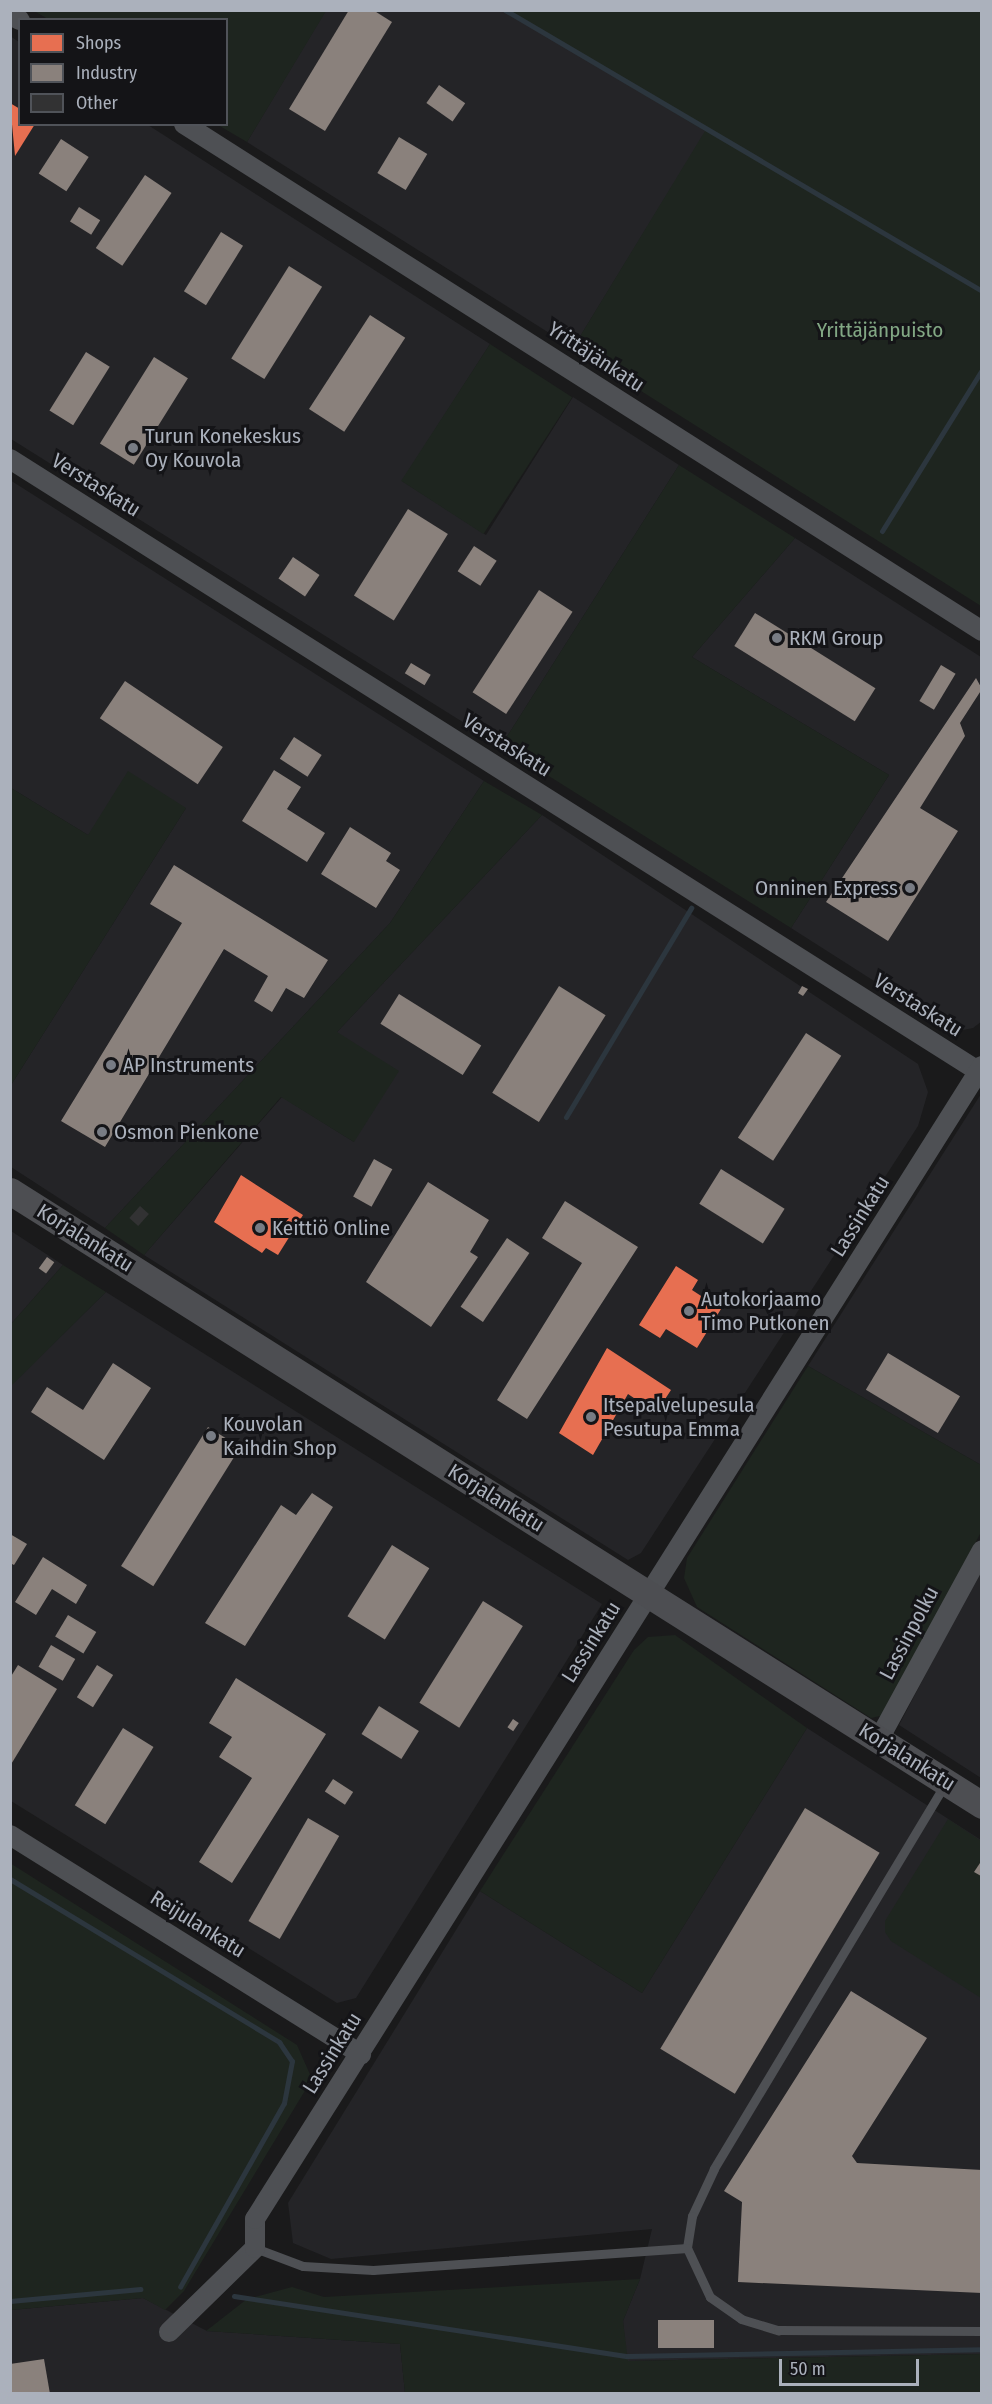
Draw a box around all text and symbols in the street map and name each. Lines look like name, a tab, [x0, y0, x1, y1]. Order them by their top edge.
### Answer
legend	[18, 18, 228, 126]
text: Shops	[76, 32, 121, 54]
text: Industry	[76, 62, 137, 84]
text: Other	[76, 92, 118, 114]
street label: Yrittäjänkatu	[543, 316, 649, 398]
park label: Yrittäjänpuisto	[817, 317, 943, 343]
place label: Turun Konekeskus Oy Kouvola	[145, 423, 301, 473]
marker: Turun Konekeskus Oy Kouvola	[126, 441, 140, 455]
street label: Verstaskatu	[47, 448, 145, 522]
place label: RKM Group	[789, 625, 883, 651]
marker: RKM Group	[770, 631, 784, 645]
street label: Verstaskatu	[458, 708, 556, 782]
place label: Onninen Express	[755, 875, 898, 901]
marker: Onninen Express	[903, 881, 917, 895]
street label: Verstaskatu	[869, 968, 967, 1042]
place label: AP Instruments	[123, 1052, 254, 1078]
marker: AP Instruments	[104, 1058, 118, 1072]
place label: Osmon Pienkone	[114, 1119, 259, 1145]
marker: Osmon Pienkone	[95, 1125, 109, 1139]
street label: Lassinkatu	[825, 1171, 895, 1261]
street label: Korjalankatu	[32, 1198, 138, 1278]
place label: Keittiö Online	[272, 1215, 390, 1241]
marker: Keittiö Online	[253, 1221, 267, 1235]
place label: Autokorjaamo Timo Putkonen	[701, 1286, 830, 1336]
marker: Autokorjaamo Timo Putkonen	[682, 1304, 696, 1318]
place label: Itsepalvelupesula Pesutupa Emma	[603, 1392, 754, 1442]
marker: Itsepalvelupesula Pesutupa Emma	[584, 1410, 598, 1424]
place label: Kouvolan Kaihdin Shop	[223, 1411, 337, 1461]
marker: Kouvolan Kaihdin Shop	[204, 1429, 218, 1443]
street label: Korjalankatu	[443, 1458, 549, 1538]
street label: Lassinpolku	[874, 1582, 944, 1684]
street label: Lassinkatu	[556, 1597, 626, 1687]
street label: Korjalankatu	[854, 1717, 960, 1797]
street label: Reijulankatu	[146, 1885, 250, 1963]
street label: Lassinkatu	[297, 2008, 367, 2098]
scale bar	[782, 2347, 922, 2385]
text: 50 m	[790, 2358, 826, 2380]

